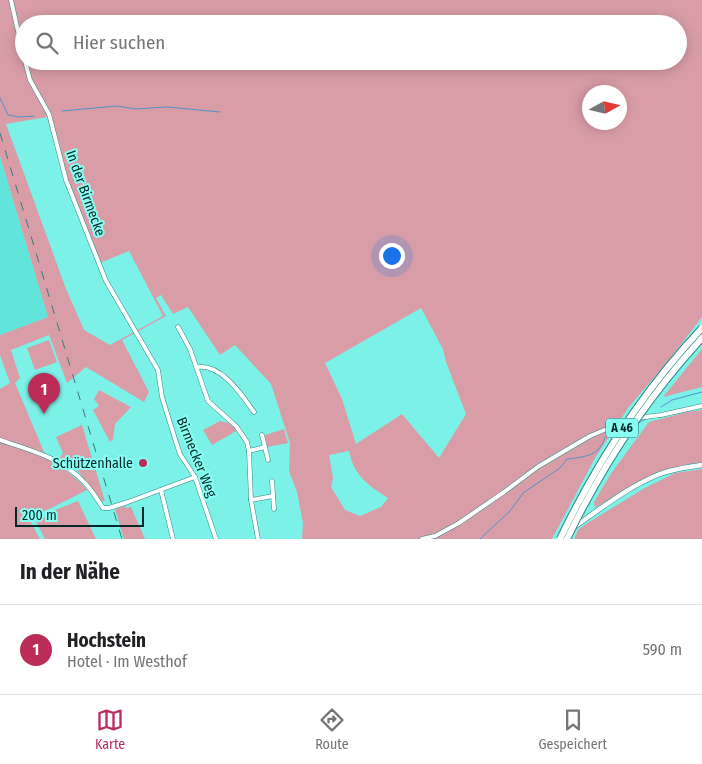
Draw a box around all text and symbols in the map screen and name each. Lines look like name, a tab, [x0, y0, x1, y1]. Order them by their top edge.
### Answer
search box	[15, 15, 687, 70]
icon: search	[33, 29, 61, 57]
text: Hier suchen	[73, 31, 165, 54]
north arrow	[582, 85, 627, 130]
street label: In der Birmecke	[62, 148, 109, 238]
your location	[379, 243, 405, 269]
pin: 1	[28, 373, 60, 414]
street label: Birmecker Weg	[173, 415, 221, 500]
road number: A 46	[606, 418, 638, 438]
place label: Schützenhalle	[53, 455, 133, 472]
marker: Schützenhalle	[137, 457, 149, 469]
scale bar	[15, 504, 144, 527]
text: 200 m	[22, 507, 57, 524]
text: In der Nähe	[20, 559, 120, 585]
text: Hochstein	[67, 629, 146, 652]
text: 1	[33, 640, 39, 659]
text: 590 m	[643, 640, 682, 659]
text: Hotel · Im Westhof	[67, 652, 187, 671]
tab: Karte	[95, 706, 125, 753]
tab: Route	[315, 706, 349, 753]
tab: Gespeichert	[538, 706, 607, 753]

